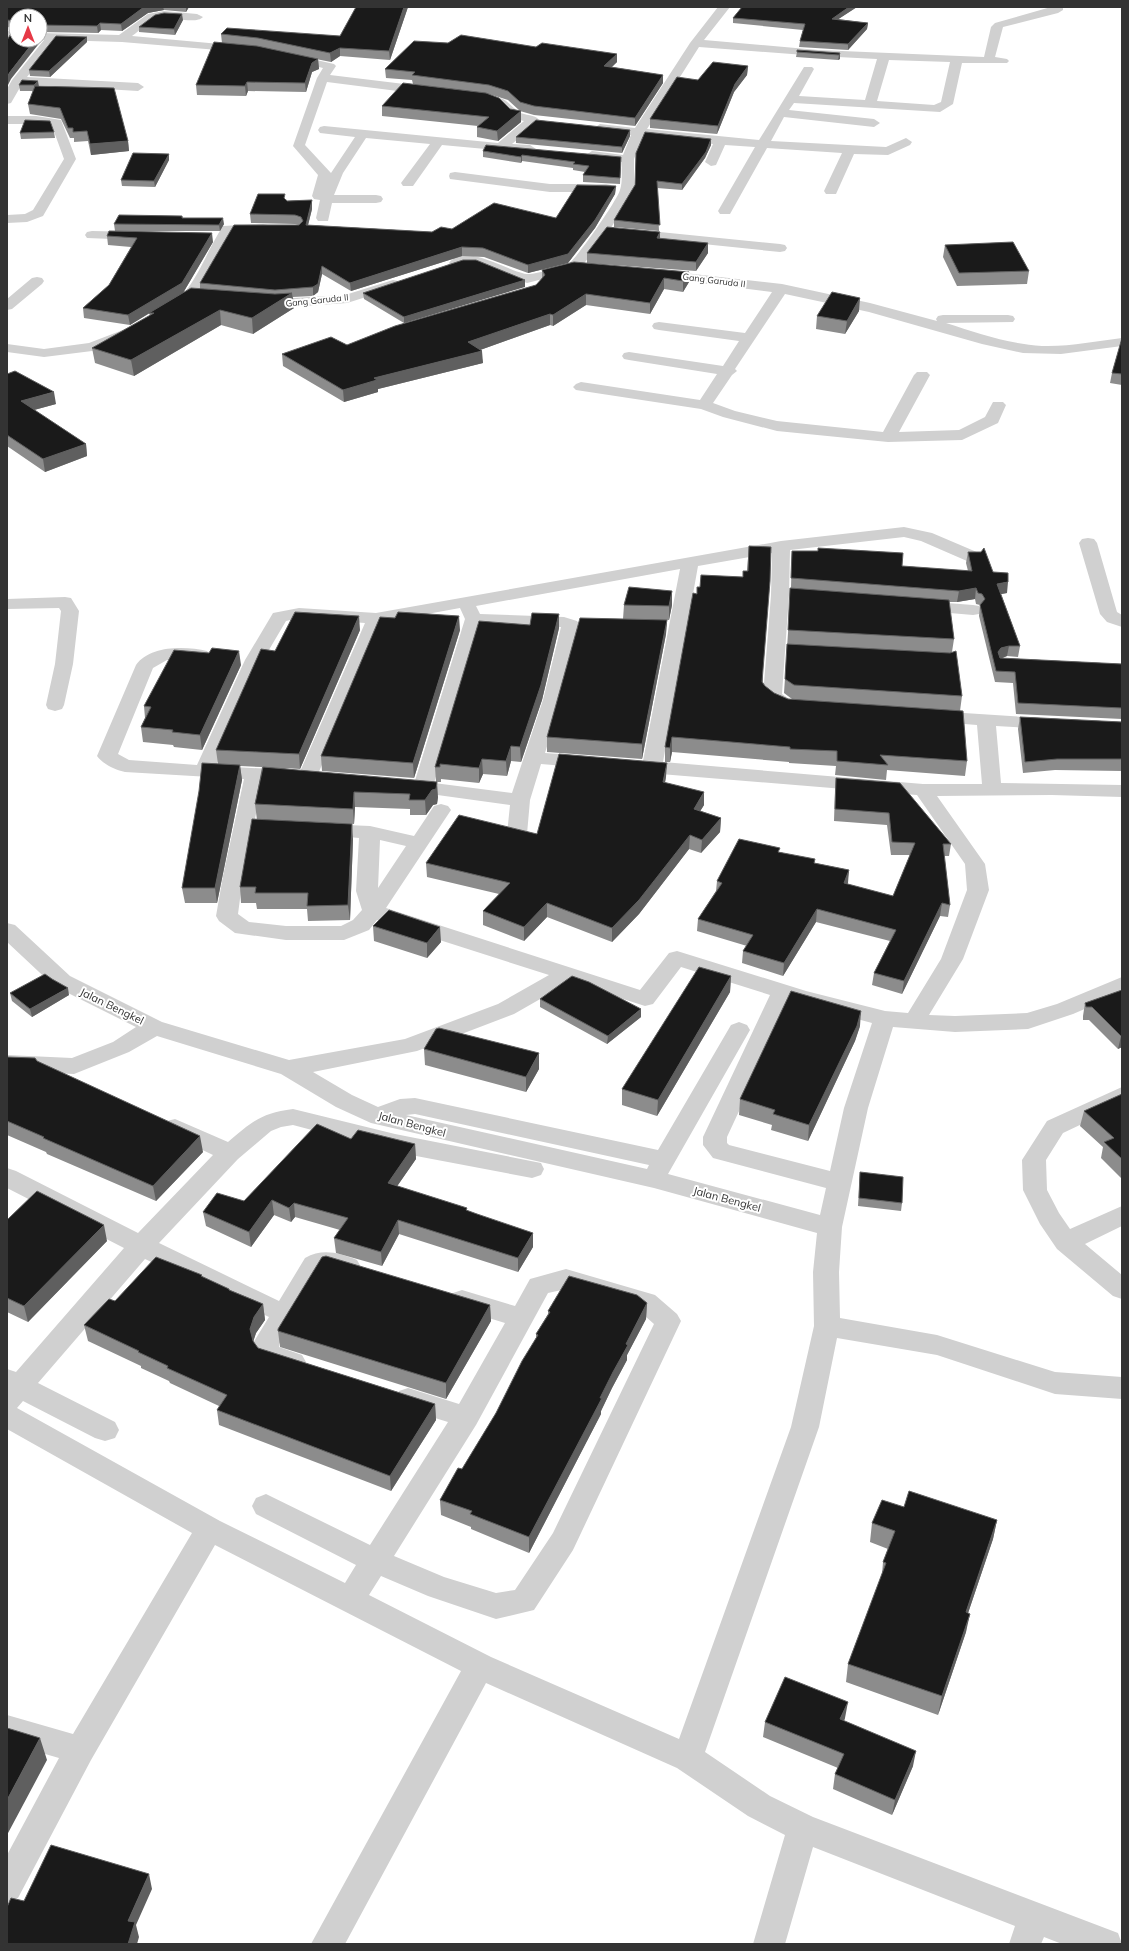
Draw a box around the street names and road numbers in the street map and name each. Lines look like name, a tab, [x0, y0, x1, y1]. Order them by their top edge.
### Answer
street label: Gang Garuda II	[682, 271, 746, 289]
street label: Gang Garuda II	[285, 291, 349, 309]
street label: Jalan Bengkel	[78, 984, 146, 1028]
street label: Jalan Bengkel	[377, 1108, 447, 1140]
street label: Jalan Bengkel	[692, 1183, 762, 1215]

